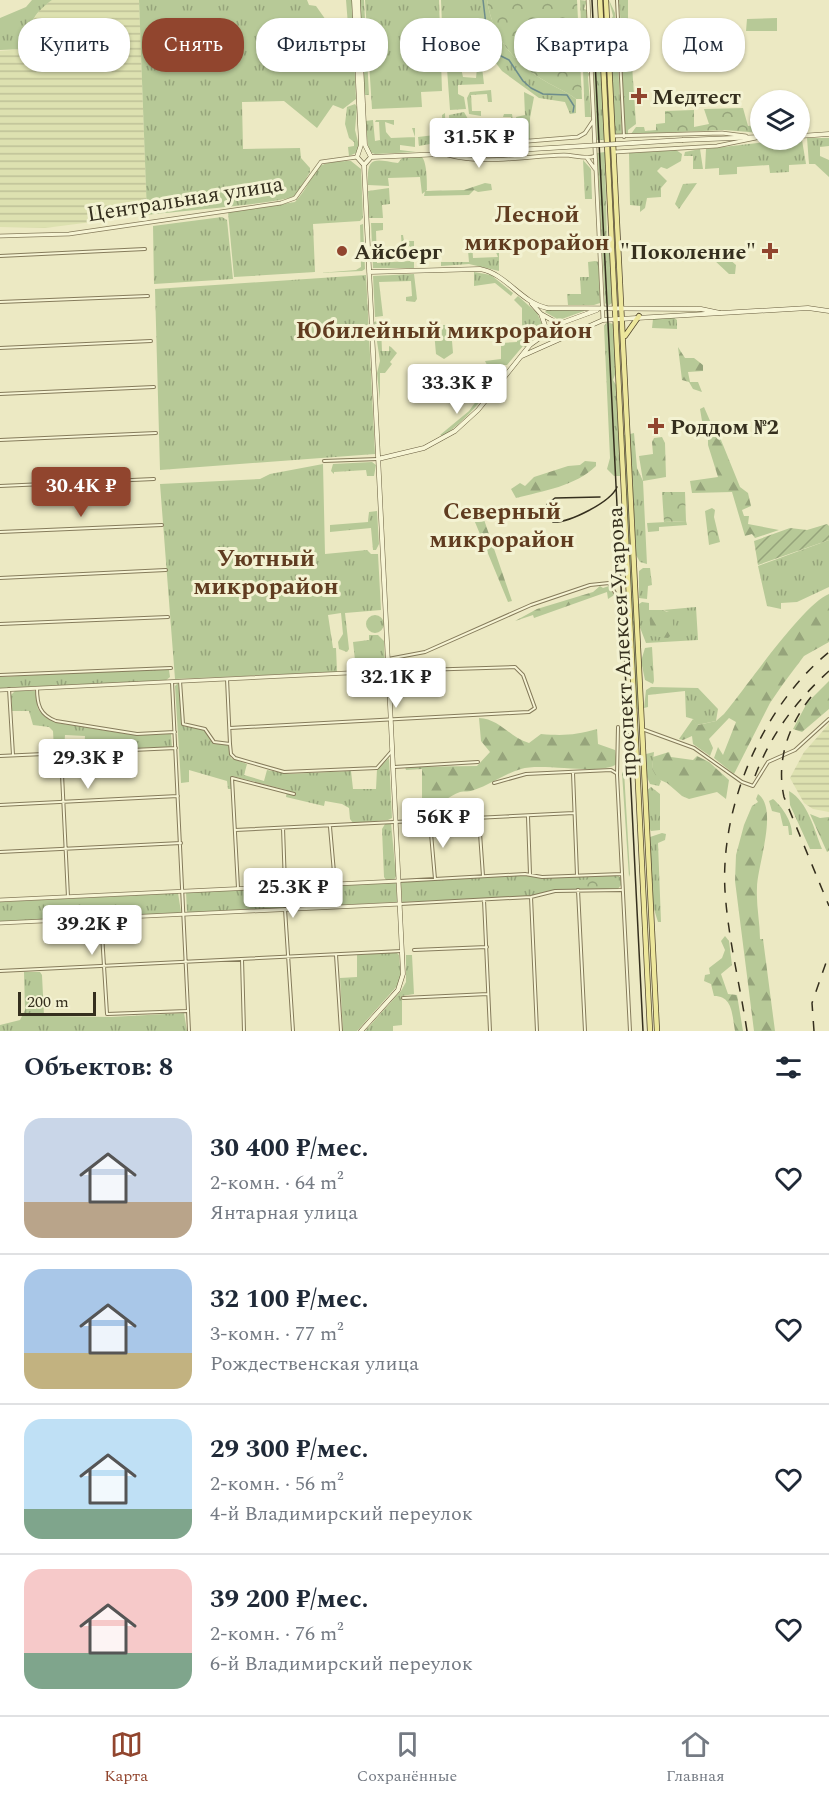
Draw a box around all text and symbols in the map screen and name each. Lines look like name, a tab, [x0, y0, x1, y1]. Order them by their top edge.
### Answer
chip: Купить	[18, 18, 130, 72]
chip: Снять	[142, 18, 244, 72]
chip: Фильтры	[256, 18, 388, 72]
chip: Новое	[400, 18, 502, 72]
chip: Квартира	[514, 18, 650, 72]
chip: Дом	[662, 18, 745, 72]
place label: Медтест	[652, 81, 741, 114]
marker: Медтест	[630, 87, 648, 105]
map controls	[750, 90, 810, 150]
button: layers	[750, 90, 810, 150]
pin: 31.5K ₽	[424, 118, 534, 169]
text: 31.5K ₽	[444, 122, 514, 152]
street label: Центральная улица	[85, 168, 286, 231]
district label: Лесной микрорайон	[464, 197, 610, 261]
place label: Айсберг	[354, 236, 442, 269]
place label: "Поколение"	[620, 236, 756, 269]
marker: "Поколение"	[761, 242, 779, 260]
marker: Айсберг	[335, 244, 349, 258]
district label: Юбилейный микрорайон	[296, 313, 592, 349]
pin: 33.3K ₽	[402, 364, 512, 415]
text: 33.3K ₽	[422, 368, 492, 398]
place label: Роддом №2	[670, 411, 779, 444]
marker: Роддом №2	[647, 417, 665, 435]
pin: 30.4K ₽	[26, 467, 136, 518]
text: 30.4K ₽	[46, 471, 116, 501]
district label: Северный микрорайон	[429, 494, 575, 558]
street label: проспект Алексея Угарова	[599, 506, 646, 778]
district label: Уютный микрорайон	[193, 541, 339, 605]
pin: 32.1K ₽	[341, 658, 451, 709]
text: 32.1K ₽	[361, 662, 431, 692]
pin: 29.3K ₽	[33, 739, 143, 790]
text: 29.3K ₽	[53, 743, 123, 773]
pin: 56K ₽	[401, 798, 485, 849]
text: 56K ₽	[416, 802, 470, 832]
pin: 25.3K ₽	[238, 868, 348, 919]
text: 25.3K ₽	[258, 872, 328, 902]
pin: 39.2K ₽	[37, 905, 147, 956]
text: 39.2K ₽	[57, 909, 127, 939]
scale bar	[18, 989, 96, 1016]
text: 200 m	[27, 990, 69, 1014]
text: Объектов: 8	[24, 1047, 173, 1087]
icon: filters	[772, 1051, 805, 1084]
text: 30 400 ₽/мес.	[210, 1128, 369, 1168]
icon: home	[72, 1142, 144, 1214]
icon: heart	[772, 1162, 805, 1195]
text: 2-комн. · 64 m²	[210, 1168, 344, 1198]
text: Янтарная улица	[210, 1198, 358, 1228]
text: 32 100 ₽/мес.	[210, 1279, 369, 1319]
icon: home	[72, 1293, 144, 1365]
icon: heart	[772, 1313, 805, 1346]
text: 3-комн. · 77 m²	[210, 1319, 344, 1349]
text: Рождественская улица	[210, 1349, 419, 1379]
text: 29 300 ₽/мес.	[210, 1429, 369, 1469]
icon: home	[72, 1443, 144, 1515]
icon: heart	[772, 1463, 805, 1496]
text: 2-комн. · 56 m²	[210, 1469, 344, 1499]
text: 4-й Владимирский переулок	[210, 1499, 473, 1529]
text: 39 200 ₽/мес.	[210, 1579, 369, 1619]
icon: home	[72, 1593, 144, 1665]
icon: heart	[772, 1613, 805, 1646]
text: 2-комн. · 76 m²	[210, 1619, 344, 1649]
text: 6-й Владимирский переулок	[210, 1649, 473, 1679]
tab: Карта	[104, 1728, 148, 1788]
tab: Сохранённые	[357, 1728, 457, 1788]
tab: Главная	[666, 1728, 725, 1788]

